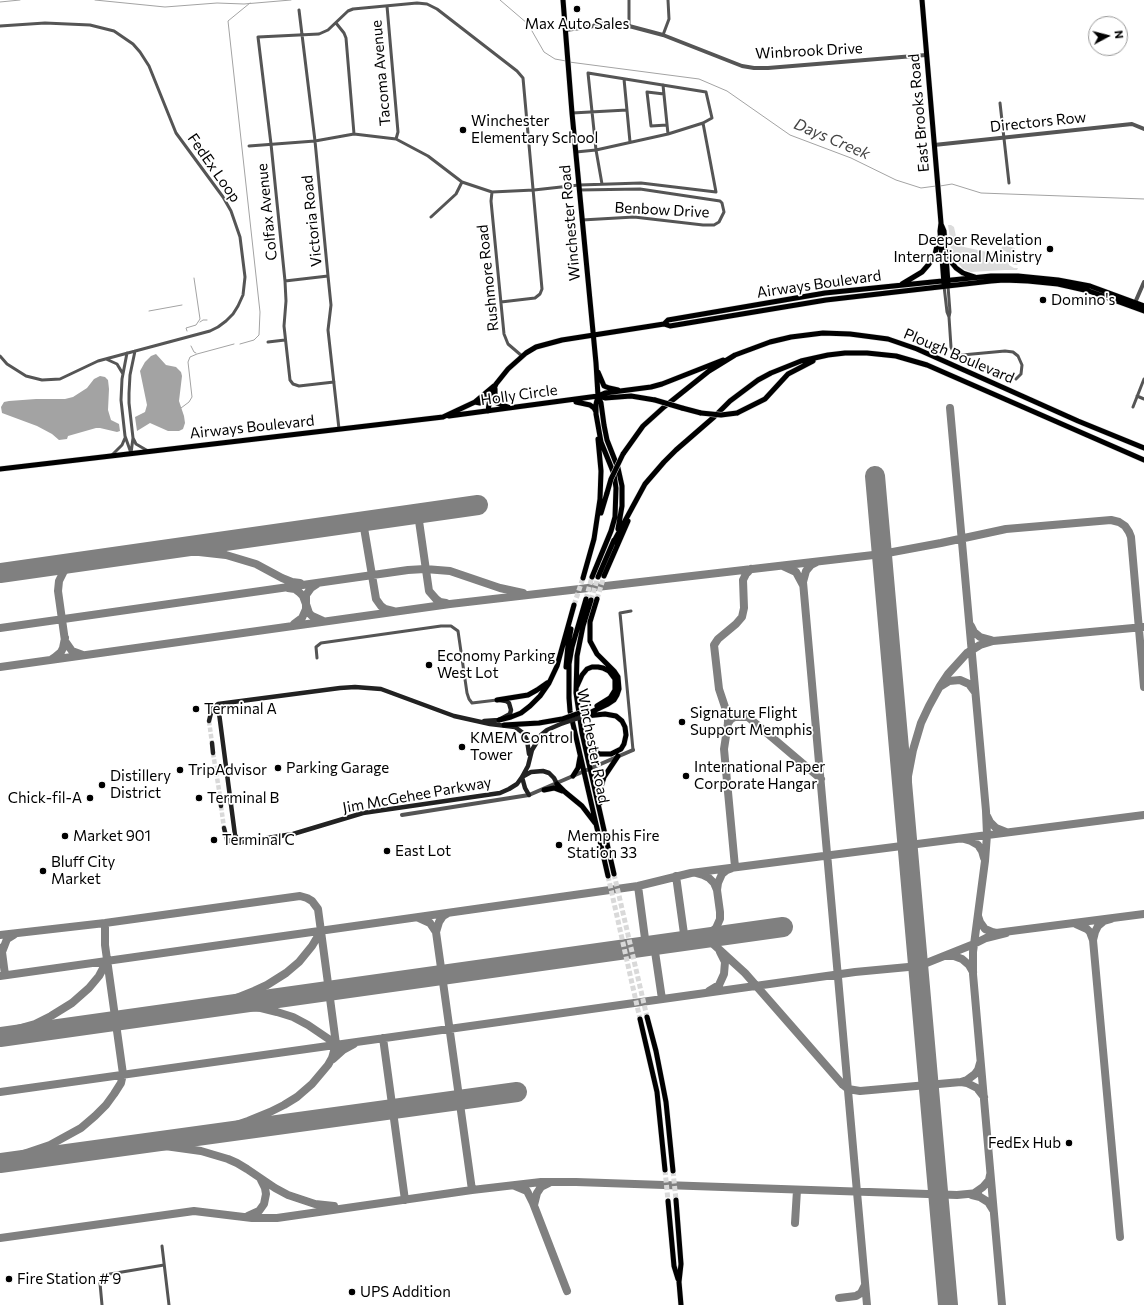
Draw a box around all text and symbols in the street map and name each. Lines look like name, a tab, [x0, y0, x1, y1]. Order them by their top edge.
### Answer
marker: Max Auto Sales	[572, 4, 582, 14]
place label: Max Auto Sales	[525, 15, 629, 33]
north arrow	[1088, 16, 1128, 56]
street label: Tacoma Avenue	[367, 19, 395, 127]
text: N	[1112, 30, 1126, 39]
street label: Winbrook Drive	[755, 39, 863, 63]
street label: East Brooks Road	[905, 53, 933, 173]
street label: Directors Row	[989, 108, 1087, 136]
place label: Winchester Elementary School	[471, 112, 598, 147]
water label: Days Creek	[791, 114, 873, 164]
marker: Winchester Elementary School	[458, 125, 468, 135]
street label: FedEx Loop	[184, 130, 244, 206]
street label: Colfax Avenue	[253, 163, 281, 261]
street label: Winchester Road	[556, 164, 584, 282]
street label: Victoria Road	[298, 174, 326, 268]
street label: Benbow Drive	[614, 199, 710, 221]
street label: Rushmore Road	[473, 224, 503, 332]
place label: Deeper Revelation International Ministry	[893, 231, 1042, 266]
marker: Deeper Revelation International Ministry	[1045, 244, 1055, 254]
street label: Airways Boulevard	[756, 266, 882, 302]
place label: Domino's	[1051, 291, 1115, 309]
marker: Domino's	[1038, 295, 1048, 305]
street label: Plough Boulevard	[901, 325, 1017, 387]
street label: Holly Circle	[479, 381, 559, 409]
street label: Airways Boulevard	[189, 411, 315, 443]
place label: Economy Parking West Lot	[437, 647, 555, 682]
marker: Economy Parking West Lot	[424, 660, 434, 670]
street label: Winchester Road	[573, 687, 613, 805]
place label: Terminal A	[204, 700, 277, 718]
marker: Terminal A	[191, 704, 201, 714]
place label: Signature Flight Support Memphis	[690, 704, 812, 739]
marker: Signature Flight Support Memphis	[677, 717, 687, 727]
place label: KMEM Control Tower	[470, 729, 573, 764]
marker: KMEM Control Tower	[457, 742, 467, 752]
place label: International Paper Corporate Hangar	[694, 758, 825, 793]
place label: Parking Garage	[286, 759, 389, 777]
place label: TripAdvisor	[188, 761, 267, 779]
marker: Parking Garage	[273, 763, 283, 773]
marker: TripAdvisor	[175, 765, 185, 775]
place label: Distillery District	[110, 767, 171, 802]
marker: International Paper Corporate Hangar	[681, 771, 691, 781]
street label: Jim McGehee Parkway	[341, 773, 493, 817]
marker: Distillery District	[97, 780, 107, 790]
place label: Chick-fil-A	[8, 789, 82, 807]
place label: Terminal B	[207, 789, 279, 807]
marker: Chick-fil-A	[85, 793, 95, 803]
marker: Terminal B	[194, 793, 204, 803]
place label: Market 901	[73, 827, 151, 845]
place label: Memphis Fire Station 33	[567, 827, 659, 862]
marker: Market 901	[60, 831, 70, 841]
place label: Terminal C	[222, 831, 295, 849]
marker: Terminal C	[209, 835, 219, 845]
marker: Memphis Fire Station 33	[554, 840, 564, 850]
place label: East Lot	[395, 842, 451, 860]
marker: East Lot	[382, 846, 392, 856]
place label: Bluff City Market	[51, 853, 115, 888]
marker: Bluff City Market	[38, 866, 48, 876]
place label: FedEx Hub	[988, 1134, 1061, 1152]
marker: FedEx Hub	[1064, 1138, 1074, 1148]
place label: Fire Station # 9	[17, 1270, 121, 1288]
marker: Fire Station # 9	[4, 1274, 14, 1284]
place label: UPS Addition	[360, 1283, 451, 1301]
marker: UPS Addition	[347, 1287, 357, 1297]

